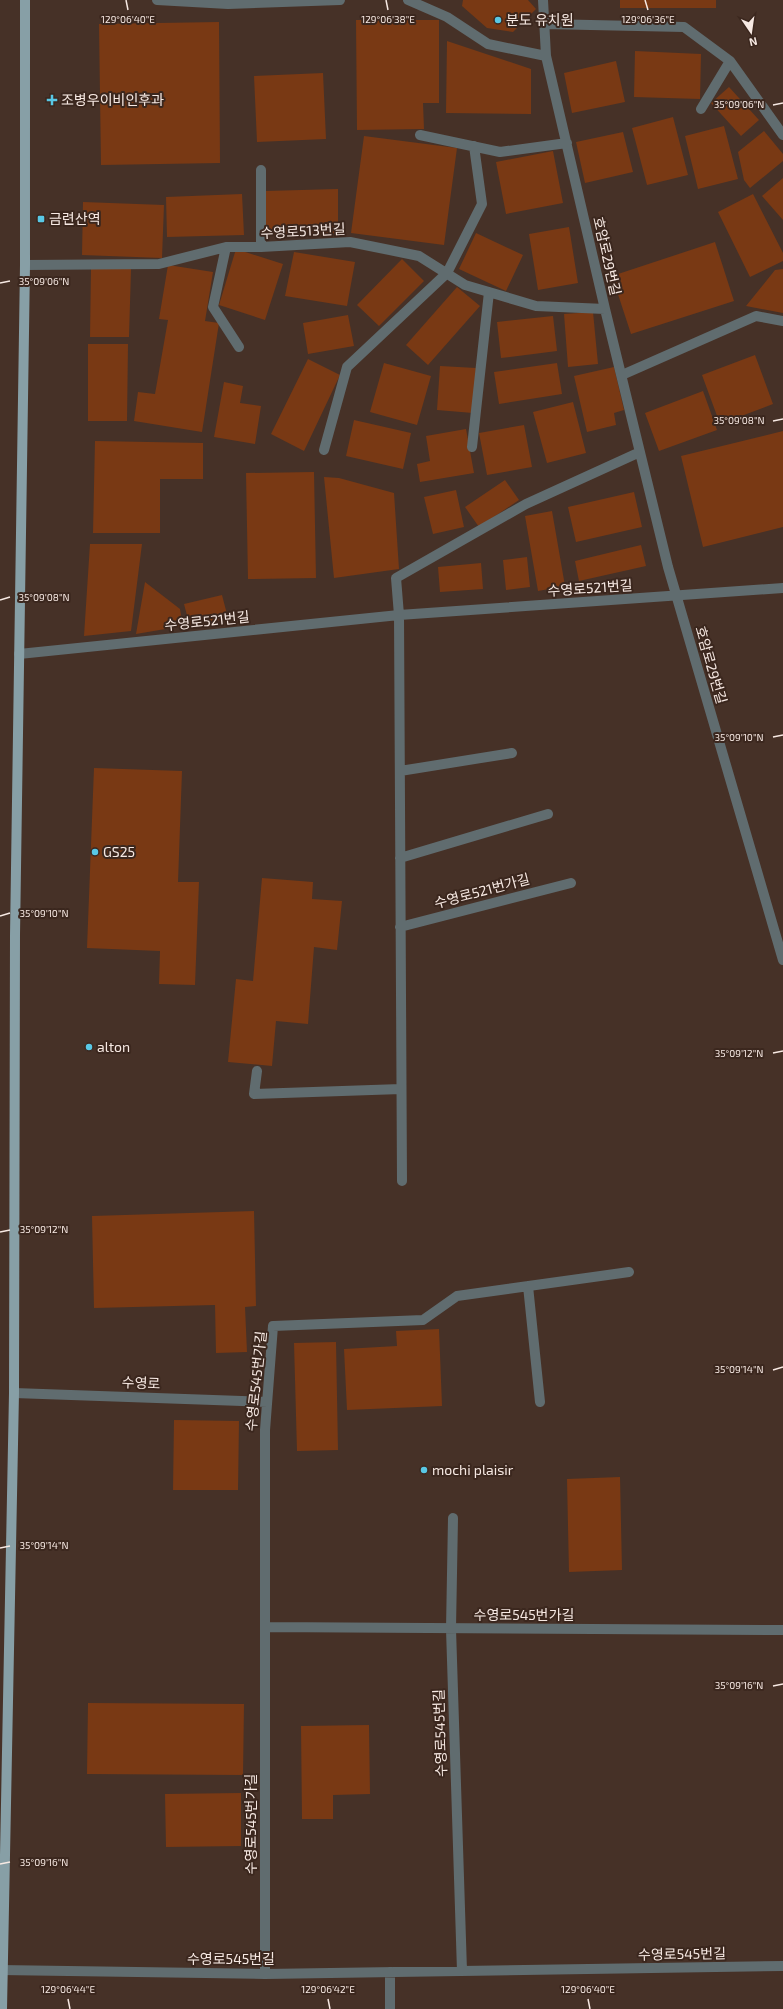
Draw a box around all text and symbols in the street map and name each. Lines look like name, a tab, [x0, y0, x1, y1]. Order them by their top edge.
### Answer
place label: 분도 유치원	[506, 11, 574, 28]
north arrow	[731, 12, 771, 52]
text: 129°06'40"E	[101, 13, 155, 25]
text: 129°06'38"E	[361, 13, 415, 25]
text: 129°06'36"E	[621, 13, 675, 25]
marker: 분도 유치원	[493, 15, 503, 25]
text: N	[748, 35, 759, 49]
place label: 조병우이비인후과	[61, 91, 164, 108]
marker: 조병우이비인후과	[46, 94, 58, 106]
text: 35°09'06"N	[714, 98, 764, 110]
place label: 금련산역	[49, 210, 101, 227]
marker: 금련산역	[36, 214, 46, 224]
street label: 호암로29번길	[590, 215, 625, 297]
street label: 수영로513번길	[260, 220, 346, 241]
text: 35°09'06"N	[19, 275, 69, 287]
text: 35°09'08"N	[713, 414, 765, 426]
street label: 수영로521번길	[547, 576, 633, 599]
text: 35°09'08"N	[18, 591, 70, 603]
street label: 수영로521번길	[164, 608, 250, 633]
street label: 호암로29번길	[692, 624, 731, 706]
text: 35°09'10"N	[715, 731, 763, 743]
place label: GS25	[103, 843, 135, 860]
marker: GS25	[90, 847, 100, 857]
street label: 수영로521번가길	[432, 870, 532, 911]
text: 35°09'10"N	[20, 907, 68, 919]
place label: alton	[97, 1038, 130, 1055]
marker: alton	[84, 1042, 94, 1052]
text: 35°09'12"N	[715, 1047, 763, 1059]
text: 35°09'12"N	[20, 1223, 68, 1235]
street label: 수영로545번가길	[242, 1330, 269, 1432]
text: 35°09'14"N	[714, 1363, 764, 1375]
street label: 수영로	[121, 1373, 161, 1392]
place label: mochi plaisir	[432, 1461, 514, 1478]
marker: mochi plaisir	[419, 1465, 429, 1475]
text: 35°09'14"N	[19, 1539, 69, 1551]
street label: 수영로545번가길	[474, 1606, 574, 1623]
text: 35°09'16"N	[715, 1679, 763, 1691]
street label: 수영로545번길	[429, 1689, 450, 1777]
street label: 수영로545번가길	[242, 1774, 259, 1874]
text: 35°09'16"N	[20, 1856, 68, 1868]
street label: 수영로545번길	[638, 1944, 726, 1963]
street label: 수영로545번길	[187, 1950, 275, 1967]
text: 129°06'44"E	[41, 1983, 95, 1995]
text: 129°06'42"E	[301, 1983, 355, 1995]
text: 129°06'40"E	[561, 1983, 615, 1995]

